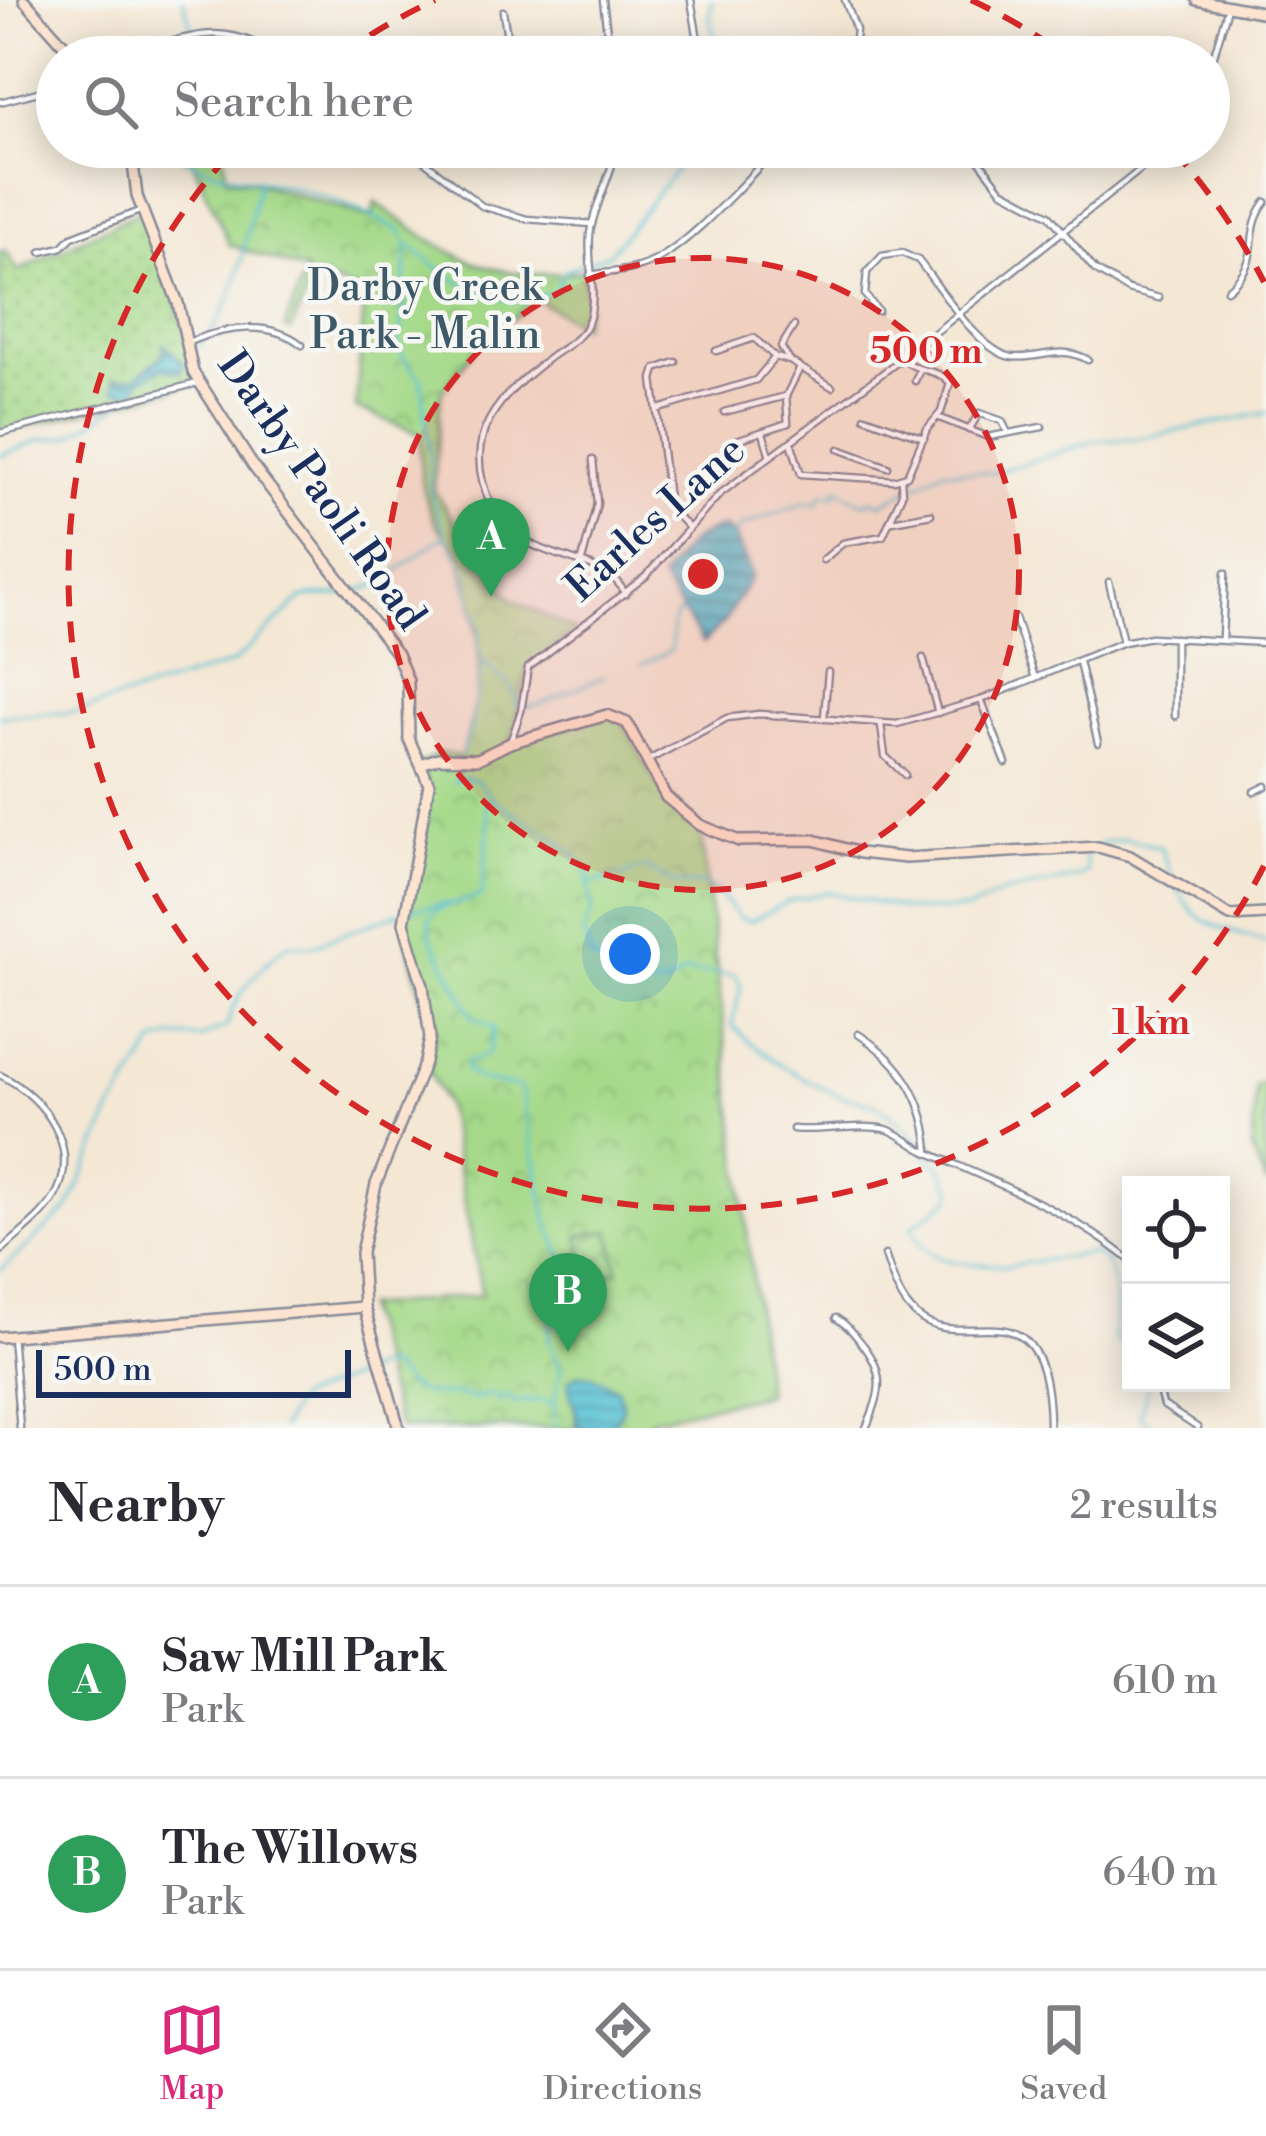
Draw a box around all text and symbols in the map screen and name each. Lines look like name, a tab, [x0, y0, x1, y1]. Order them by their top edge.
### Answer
search box	[36, 36, 1230, 168]
icon: search	[78, 69, 144, 135]
text: Search here	[174, 74, 414, 131]
park label: Darby Creek Park - Malin	[307, 261, 545, 362]
text: 500 m	[869, 330, 983, 375]
street label: Darby Paoli Road	[204, 341, 437, 641]
street label: Earles Lane	[555, 424, 757, 614]
pin: A	[452, 498, 530, 597]
centre of rings	[682, 553, 724, 595]
your location	[600, 924, 660, 984]
text: 1 km	[1112, 1001, 1190, 1046]
map controls	[1122, 1176, 1230, 1392]
button: locate	[1122, 1176, 1230, 1284]
pin: B	[529, 1253, 607, 1352]
button: layers	[1122, 1284, 1230, 1392]
scale bar	[36, 1344, 351, 1397]
text: 500 m	[54, 1350, 152, 1391]
text: Nearby	[48, 1474, 224, 1538]
text: 2 results	[1070, 1482, 1218, 1531]
text: Saw Mill Park	[162, 1629, 447, 1686]
text: A	[73, 1657, 101, 1706]
text: 610 m	[1112, 1657, 1218, 1706]
text: Park	[162, 1686, 243, 1735]
text: The Willows	[162, 1821, 418, 1878]
text: B	[72, 1849, 102, 1898]
text: 640 m	[1102, 1849, 1218, 1898]
text: Park	[162, 1878, 243, 1927]
tab: Map	[159, 1997, 225, 2110]
tab: Directions	[543, 1997, 702, 2110]
tab: Saved	[1020, 1997, 1107, 2110]

